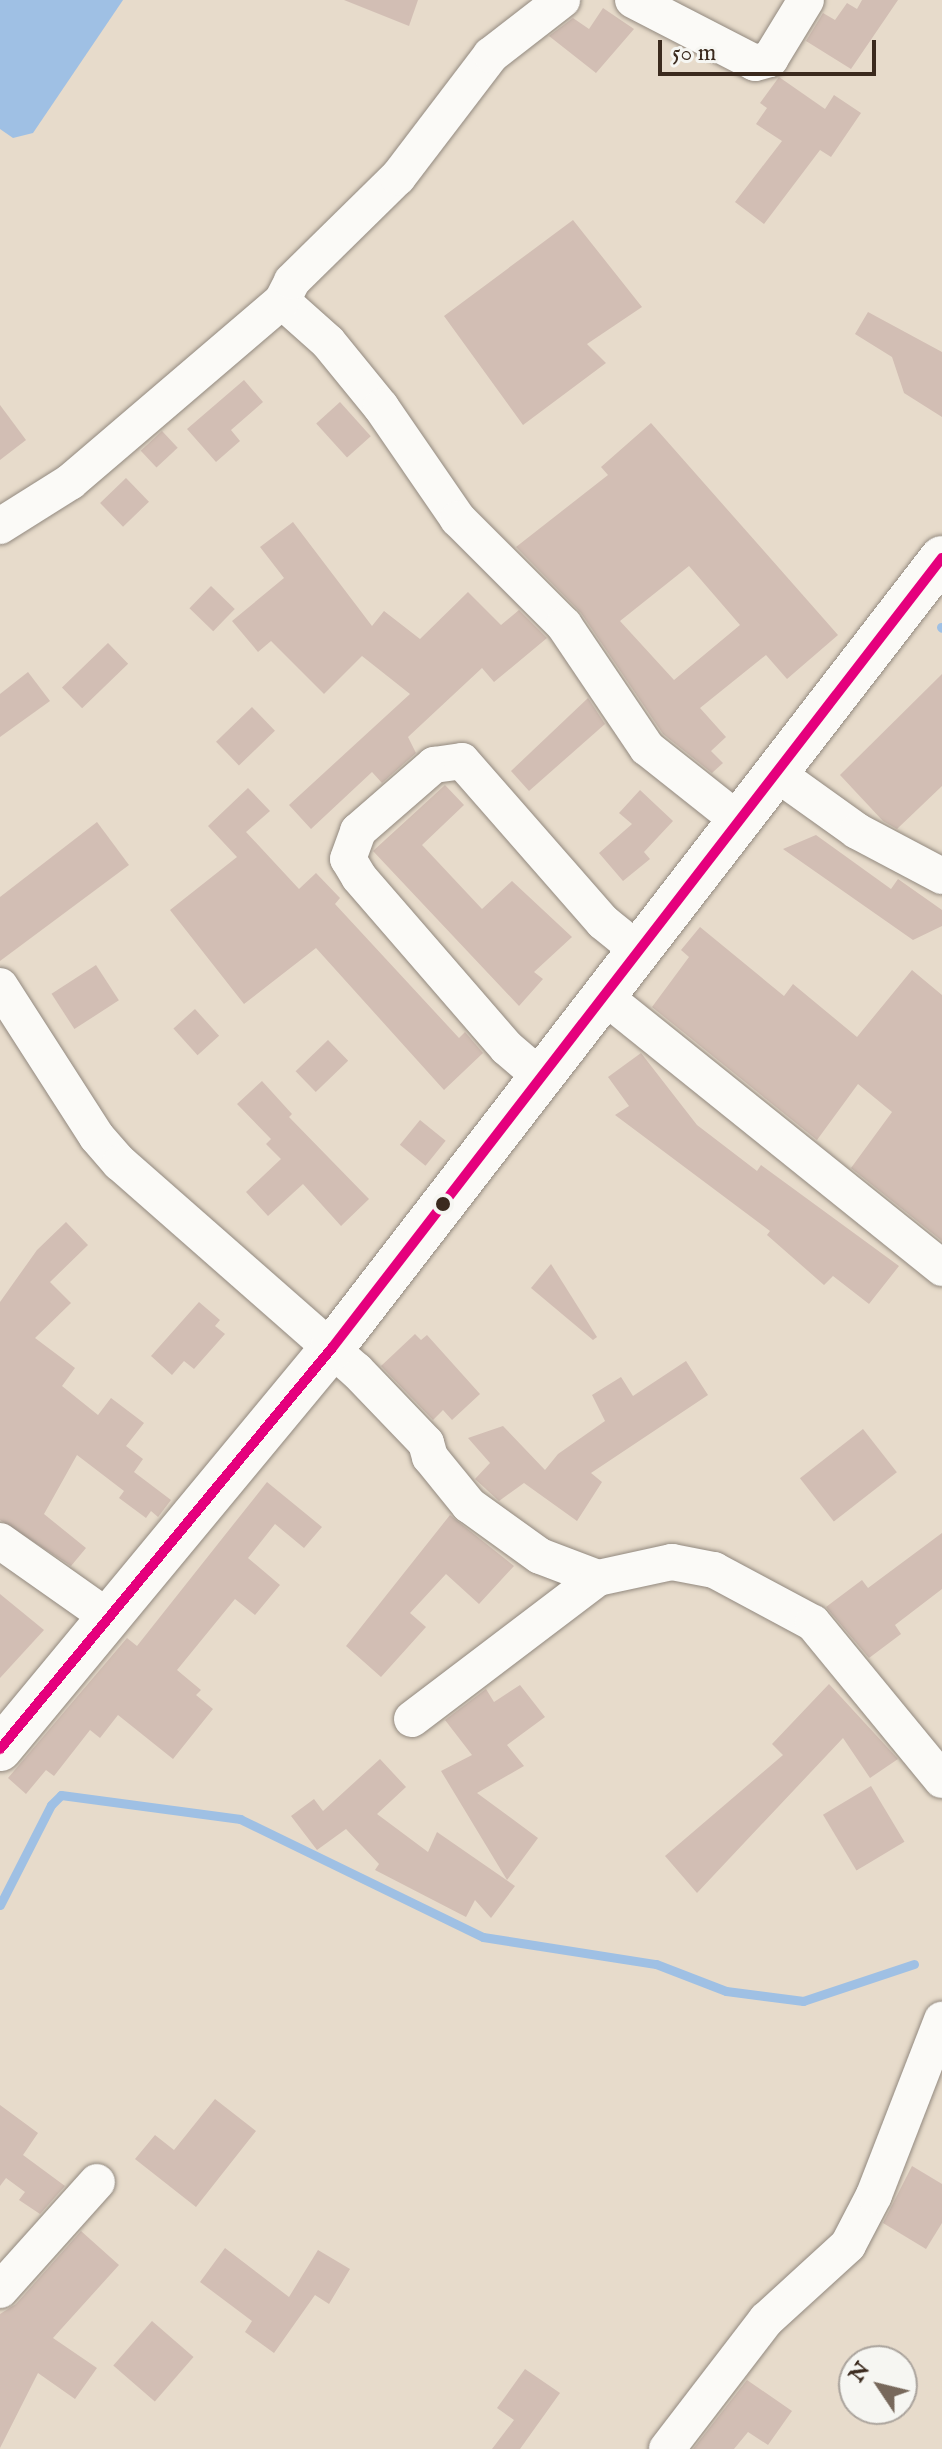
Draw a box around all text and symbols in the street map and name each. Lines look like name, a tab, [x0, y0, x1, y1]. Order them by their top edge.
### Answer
scale bar	[662, 24, 880, 74]
text: 50 m	[672, 38, 716, 69]
unlabelled marker	[435, 1196, 451, 1212]
north arrow	[838, 2345, 918, 2425]
text: N	[843, 2357, 877, 2388]

